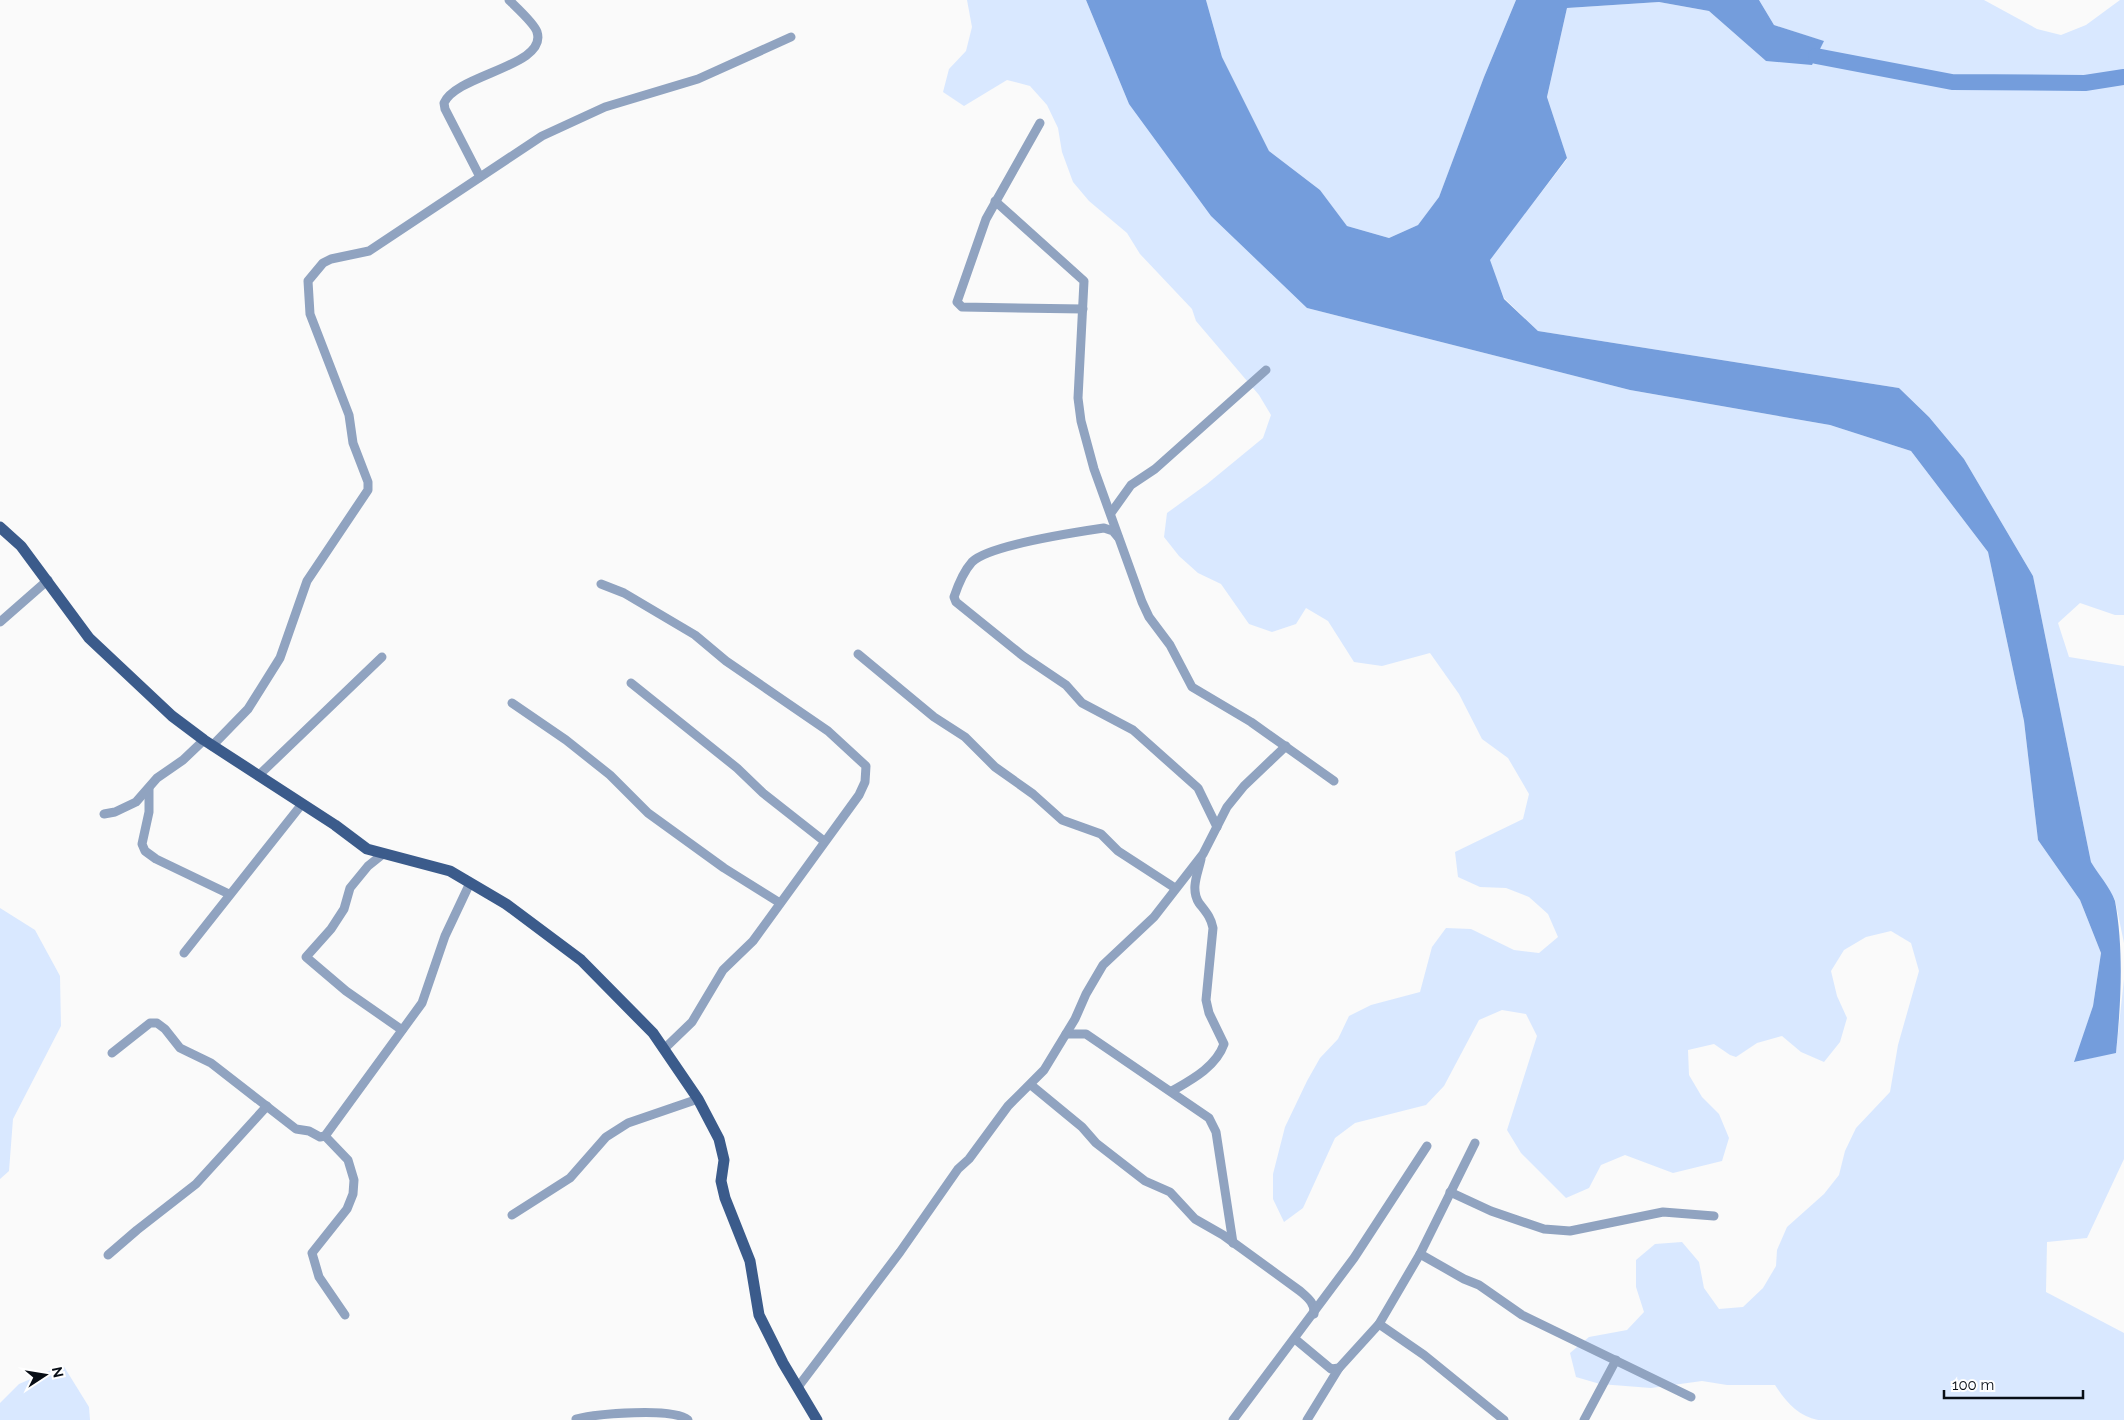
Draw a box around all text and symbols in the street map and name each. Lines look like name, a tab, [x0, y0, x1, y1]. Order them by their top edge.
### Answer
north arrow	[20, 1350, 70, 1400]
text: N	[49, 1365, 67, 1379]
scale bar	[1944, 1368, 2083, 1400]
text: 100 m	[1952, 1376, 1994, 1394]

